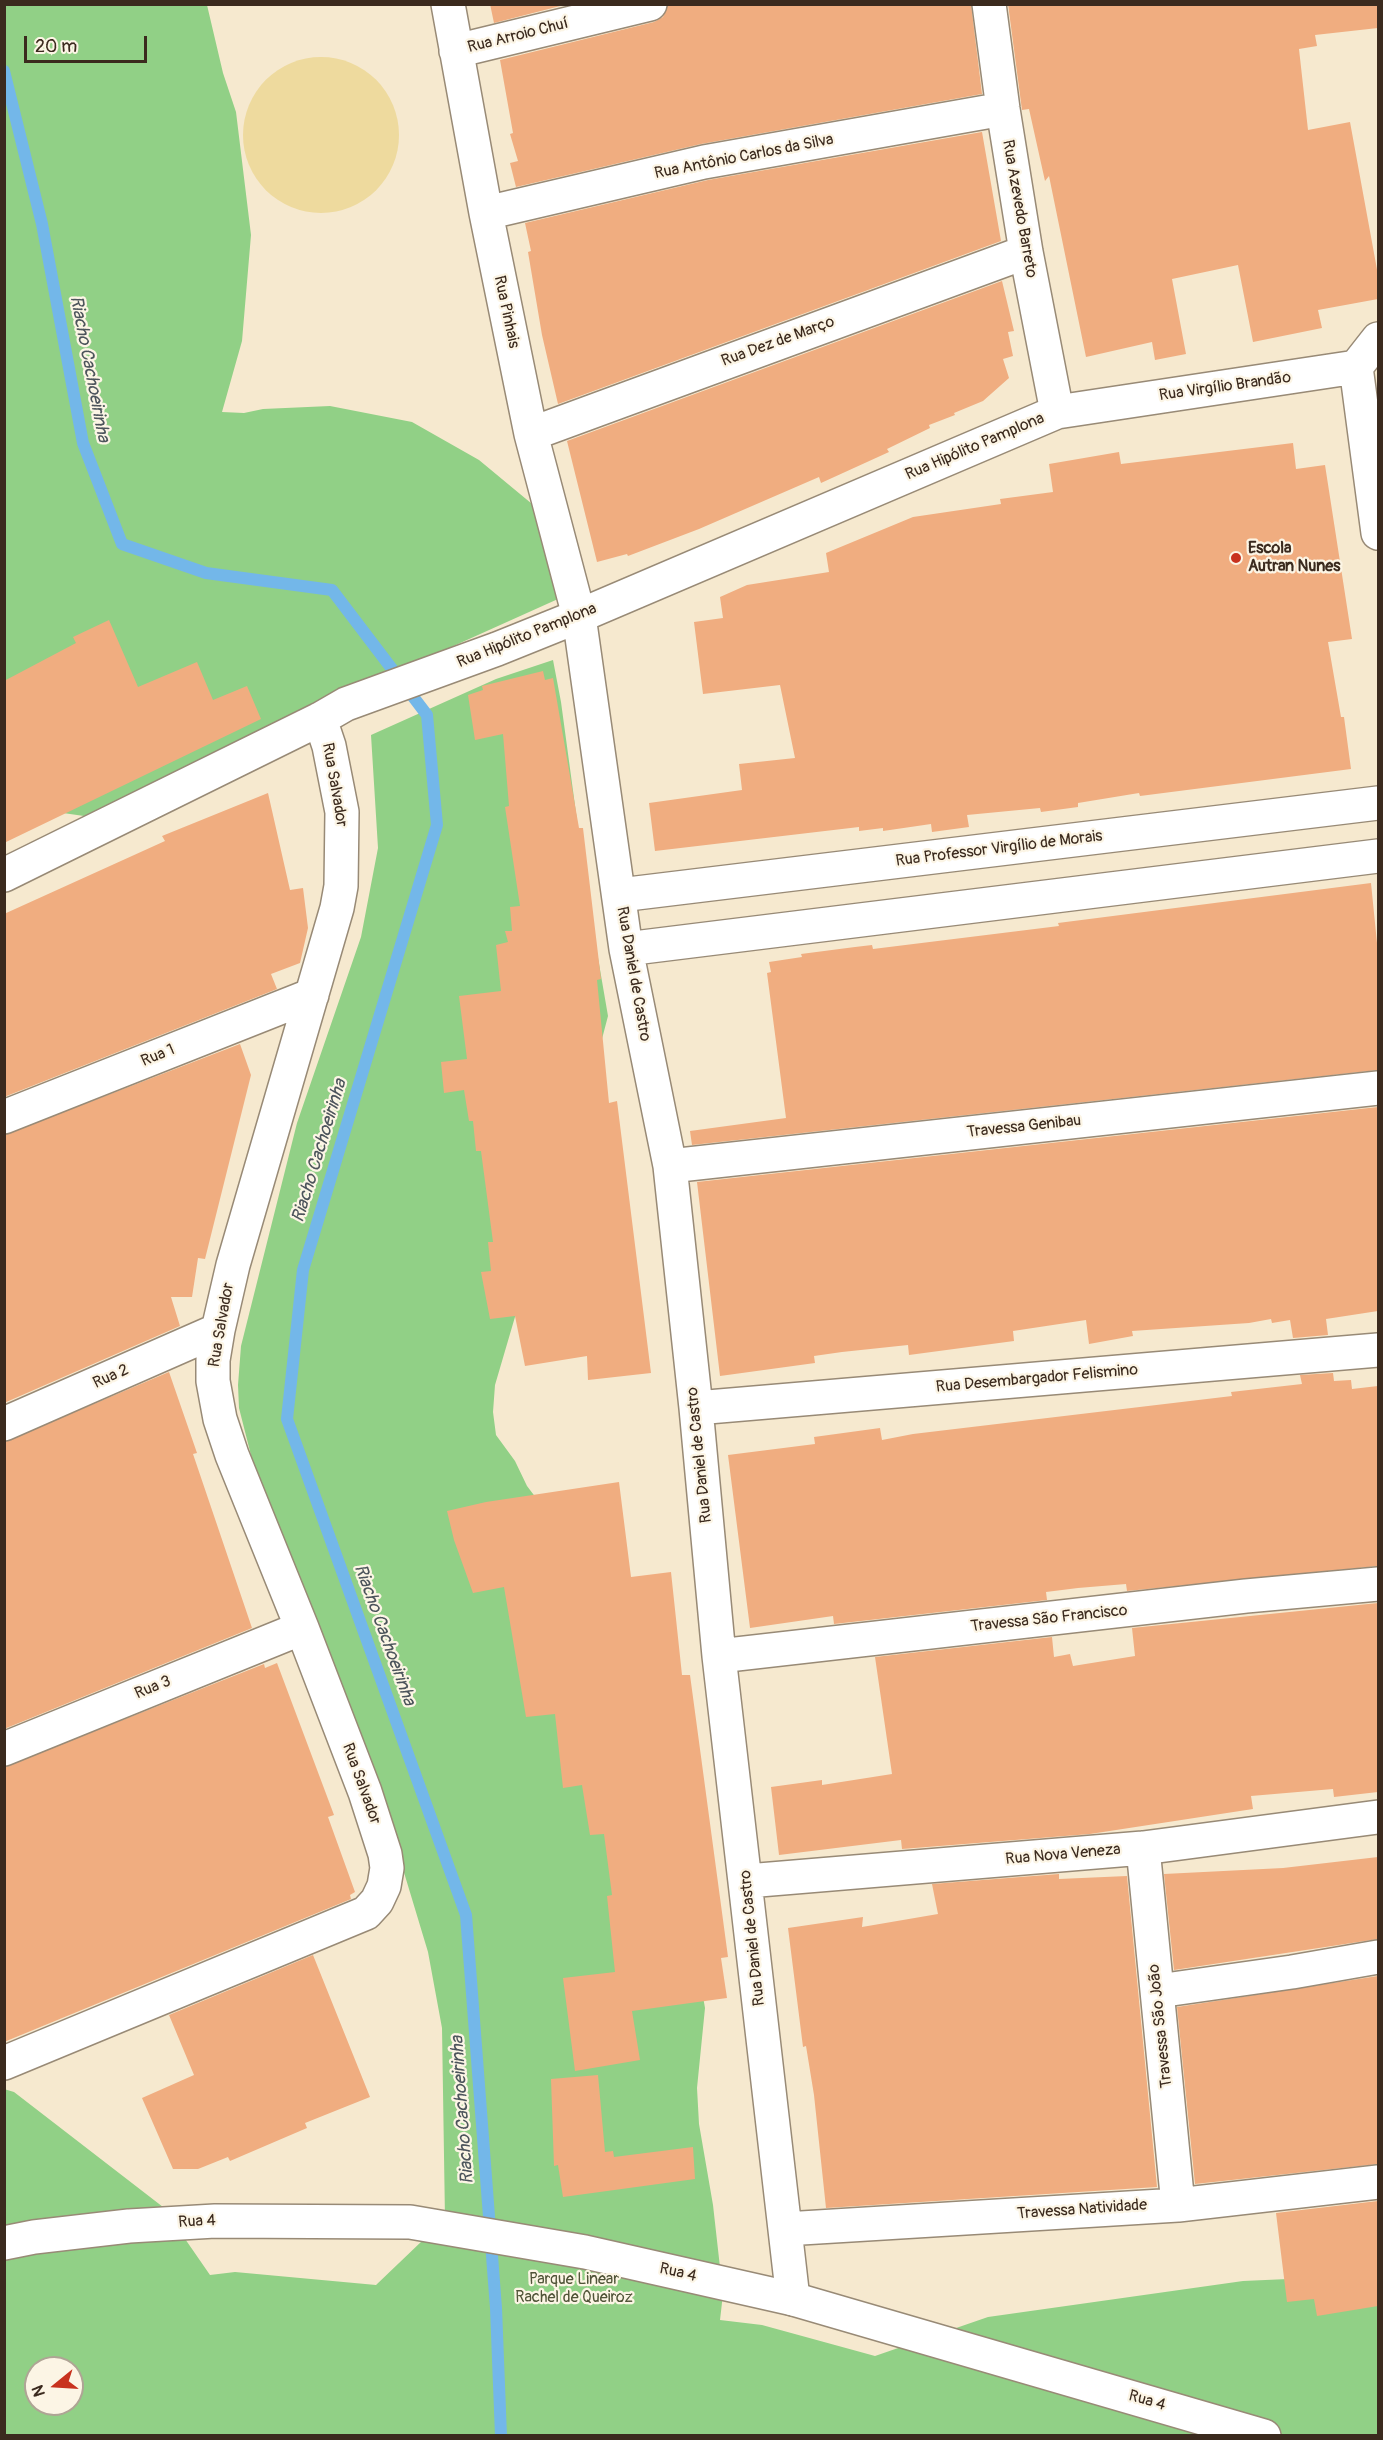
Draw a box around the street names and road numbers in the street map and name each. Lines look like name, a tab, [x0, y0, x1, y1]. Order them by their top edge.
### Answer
street label: Rua Arroio Chuí	[466, 14, 570, 58]
street label: Rua Antônio Carlos da Silva	[653, 130, 835, 184]
street label: Rua Azevedo Barreto	[997, 138, 1041, 280]
street label: Rua Pinhais	[489, 274, 523, 350]
street label: Rua Dez de Março	[719, 313, 837, 371]
street label: Rua Virgílio Brandão	[1158, 368, 1292, 406]
street label: Rua Hipólito Pamplona	[903, 409, 1047, 485]
street label: Rua Hipólito Pamplona	[454, 599, 600, 673]
street label: Rua Salvador	[317, 741, 351, 829]
street label: Rua Professor Virgílio de Morais	[894, 827, 1104, 871]
street label: Rua Daniel de Castro	[612, 905, 654, 1043]
street label: Rua 1	[138, 1041, 178, 1071]
street label: Travessa Genibau	[966, 1111, 1082, 1143]
street label: Rua Salvador	[205, 1281, 239, 1369]
street label: Rua 2	[90, 1361, 132, 1393]
street label: Rua Desembargador Felismino	[935, 1361, 1139, 1397]
street label: Rua Daniel de Castro	[683, 1386, 717, 1524]
street label: Travessa São Francisco	[970, 1601, 1128, 1637]
street label: Rua 3	[132, 1672, 174, 1704]
street label: Rua Salvador	[337, 1741, 385, 1827]
street label: Rua Nova Veneza	[1005, 1840, 1121, 1870]
street label: Rua Daniel de Castro	[736, 1869, 770, 2007]
street label: Travessa São João	[1145, 1963, 1177, 2089]
street label: Travessa Natividade	[1016, 2196, 1148, 2224]
street label: Rua 4	[178, 2211, 216, 2233]
street label: Rua 4	[658, 2259, 698, 2287]
street label: Rua 4	[1126, 2387, 1168, 2415]

